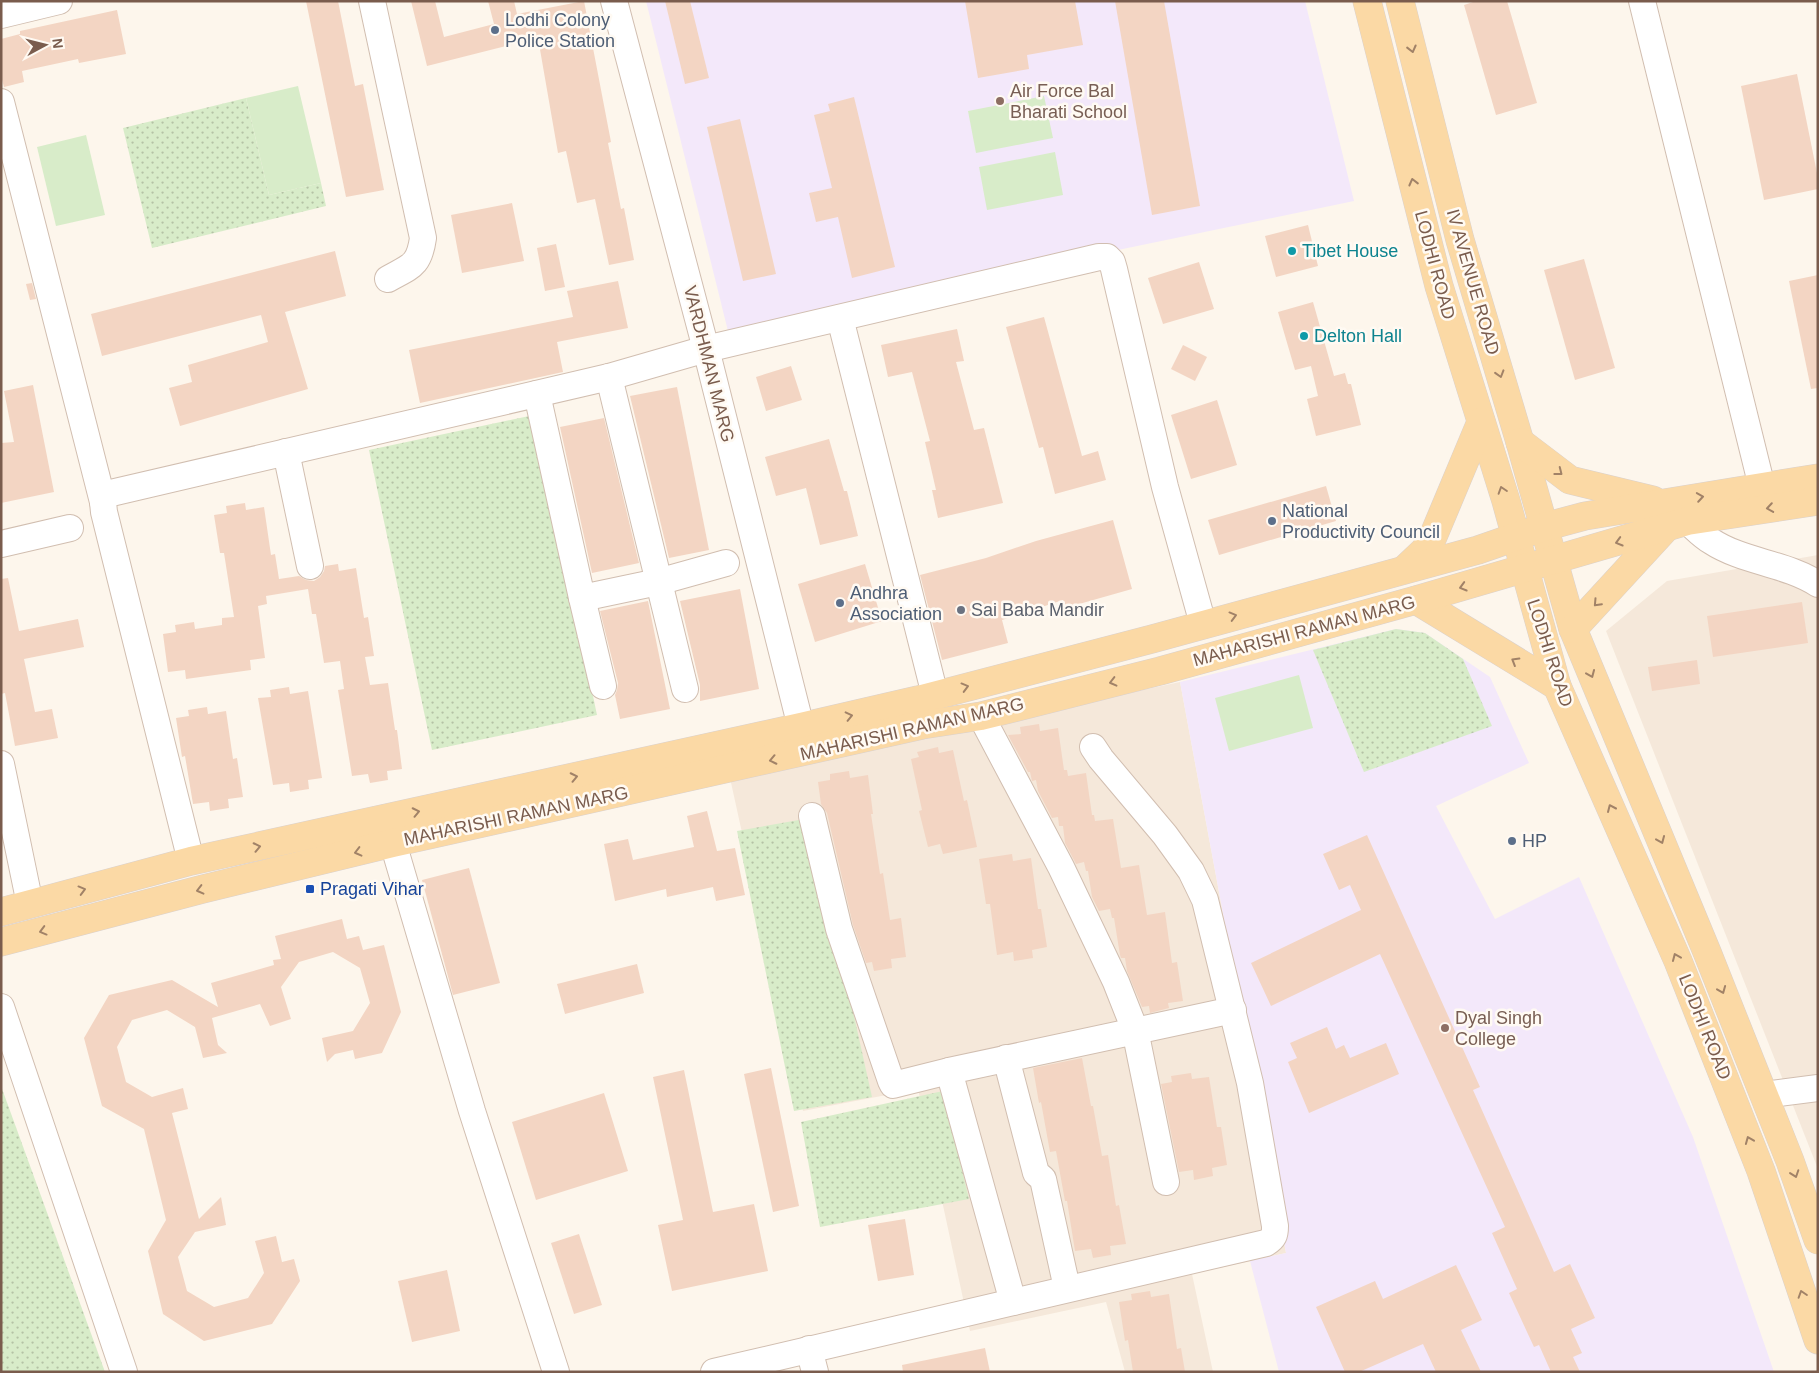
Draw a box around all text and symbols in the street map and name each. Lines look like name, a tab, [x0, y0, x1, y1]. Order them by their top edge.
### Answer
place label: Lodhi Colony Police Station	[505, 10, 615, 51]
north arrow	[20, 20, 70, 70]
marker: Lodhi Colony Police Station	[489, 24, 501, 36]
text: N	[49, 37, 66, 49]
one-way arrow	[1406, 44, 1417, 53]
place label: Air Force Bal Bharati School	[1010, 81, 1127, 122]
marker: Air Force Bal Bharati School	[994, 95, 1006, 107]
one-way arrow	[1408, 178, 1419, 187]
street label: IV AVENUE ROAD	[1443, 207, 1503, 357]
street label: LODHI ROAD	[1411, 208, 1459, 322]
place label: Tibet House	[1302, 241, 1398, 261]
marker: Tibet House	[1286, 245, 1298, 257]
street label: VARDHMAN MARG	[680, 284, 738, 444]
place label: Delton Hall	[1314, 326, 1402, 346]
marker: Delton Hall	[1298, 330, 1310, 342]
one-way arrow	[1495, 370, 1505, 378]
one-way arrow	[1553, 466, 1562, 474]
one-way arrow	[1498, 486, 1508, 494]
one-way arrow	[1696, 492, 1704, 502]
place label: National Productivity Council	[1282, 501, 1440, 542]
one-way arrow	[1765, 503, 1774, 513]
marker: National Productivity Council	[1266, 515, 1278, 527]
one-way arrow	[1615, 536, 1624, 547]
one-way arrow	[1459, 581, 1467, 592]
place label: Andhra Association	[850, 583, 942, 624]
street label: MAHARISHI RAMAN MARG	[1191, 592, 1417, 670]
marker: Andhra Association	[834, 597, 846, 609]
street label: LODHI ROAD	[1523, 597, 1577, 709]
one-way arrow	[1594, 597, 1603, 606]
place label: Sai Baba Mandir	[971, 600, 1104, 620]
marker: Sai Baba Mandir	[955, 604, 967, 616]
one-way arrow	[1228, 611, 1237, 622]
one-way arrow	[1512, 658, 1521, 667]
one-way arrow	[1585, 669, 1596, 678]
one-way arrow	[1108, 676, 1117, 687]
one-way arrow	[961, 683, 969, 693]
street label: MAHARISHI RAMAN MARG	[798, 693, 1026, 765]
one-way arrow	[844, 711, 853, 722]
one-way arrow	[768, 754, 777, 765]
one-way arrow	[570, 772, 579, 783]
street label: MAHARISHI RAMAN MARG	[402, 782, 630, 850]
one-way arrow	[1606, 804, 1617, 813]
one-way arrow	[411, 807, 420, 818]
place label: HP	[1522, 831, 1547, 851]
marker: HP	[1506, 835, 1518, 847]
one-way arrow	[1654, 835, 1665, 844]
one-way arrow	[252, 842, 261, 853]
one-way arrow	[353, 846, 362, 857]
place label: Pragati Vihar	[320, 879, 424, 899]
marker: Pragati Vihar	[304, 883, 316, 895]
one-way arrow	[195, 884, 204, 895]
one-way arrow	[78, 886, 86, 896]
one-way arrow	[39, 926, 47, 936]
one-way arrow	[1672, 953, 1683, 962]
street label: LODHI ROAD	[1675, 971, 1735, 1083]
one-way arrow	[1717, 986, 1727, 994]
place label: Dyal Singh College	[1455, 1008, 1542, 1049]
marker: Dyal Singh College	[1439, 1022, 1451, 1034]
one-way arrow	[1745, 1136, 1756, 1145]
one-way arrow	[1789, 1169, 1799, 1178]
one-way arrow	[1798, 1290, 1808, 1299]

